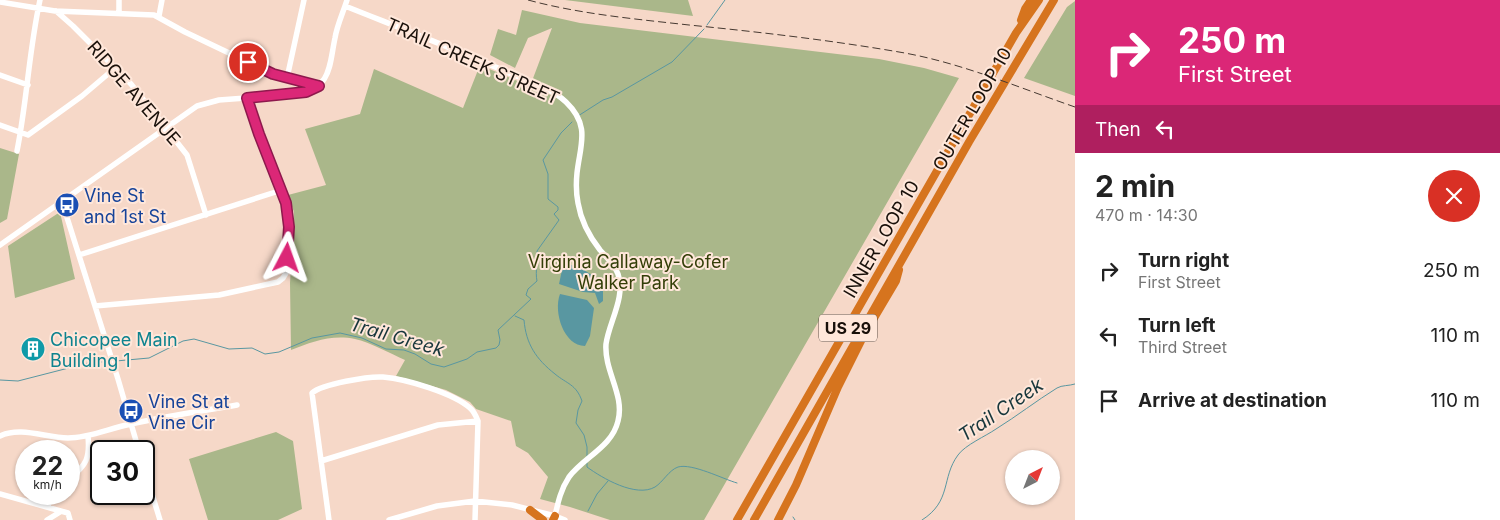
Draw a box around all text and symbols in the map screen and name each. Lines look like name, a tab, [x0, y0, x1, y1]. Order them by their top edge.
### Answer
street label: TRAIL CREEK STREET	[383, 13, 563, 109]
text: 250 m	[1178, 19, 1286, 61]
icon: right	[1095, 20, 1160, 85]
street label: RIDGE AVENUE	[83, 37, 185, 149]
pin	[227, 41, 269, 83]
street label: OUTER LOOP 10	[928, 44, 1016, 174]
icon: arrive	[234, 48, 262, 76]
text: First Street	[1178, 61, 1292, 87]
icon: left	[1151, 115, 1179, 143]
text: Then	[1095, 118, 1141, 141]
text: 2 min	[1095, 168, 1175, 204]
button: close	[1428, 170, 1480, 222]
street label: INNER LOOP 10	[839, 177, 923, 301]
place label: Vine St and 1st St	[84, 185, 166, 227]
bus stop icon: Vine St and 1st St	[54, 192, 80, 218]
text: 470 m · 14:30	[1095, 205, 1198, 225]
position arrow	[260, 231, 312, 283]
text: Turn right	[1138, 249, 1229, 272]
park label: Virginia Callaway-Cofer Walker Park	[528, 251, 728, 293]
icon: right	[1095, 257, 1123, 285]
text: 250 m	[1423, 259, 1480, 282]
text: First Street	[1138, 272, 1221, 292]
water label: Trail Creek	[347, 313, 447, 362]
road number: US 29	[819, 314, 877, 342]
text: Turn left	[1138, 314, 1216, 337]
icon: left	[1095, 322, 1123, 350]
text: 110 m	[1431, 324, 1480, 347]
place label: Chicopee Main Building 1	[50, 329, 178, 371]
building icon: Chicopee Main Building 1	[20, 336, 46, 362]
text: Third Street	[1138, 337, 1227, 357]
water label: Trail Creek	[954, 373, 1048, 447]
icon: arrive	[1095, 387, 1123, 415]
text: Arrive at destination	[1138, 389, 1327, 412]
text: 110 m	[1431, 389, 1480, 412]
place label: Vine St at Vine Cir	[148, 391, 230, 433]
bus stop icon: Vine St at Vine Cir	[118, 398, 144, 424]
speed limit sign: 30	[90, 440, 155, 505]
north arrow	[1005, 450, 1060, 505]
map controls	[1005, 450, 1060, 505]
text: 22	[32, 451, 63, 481]
text: km/h	[33, 477, 62, 492]

